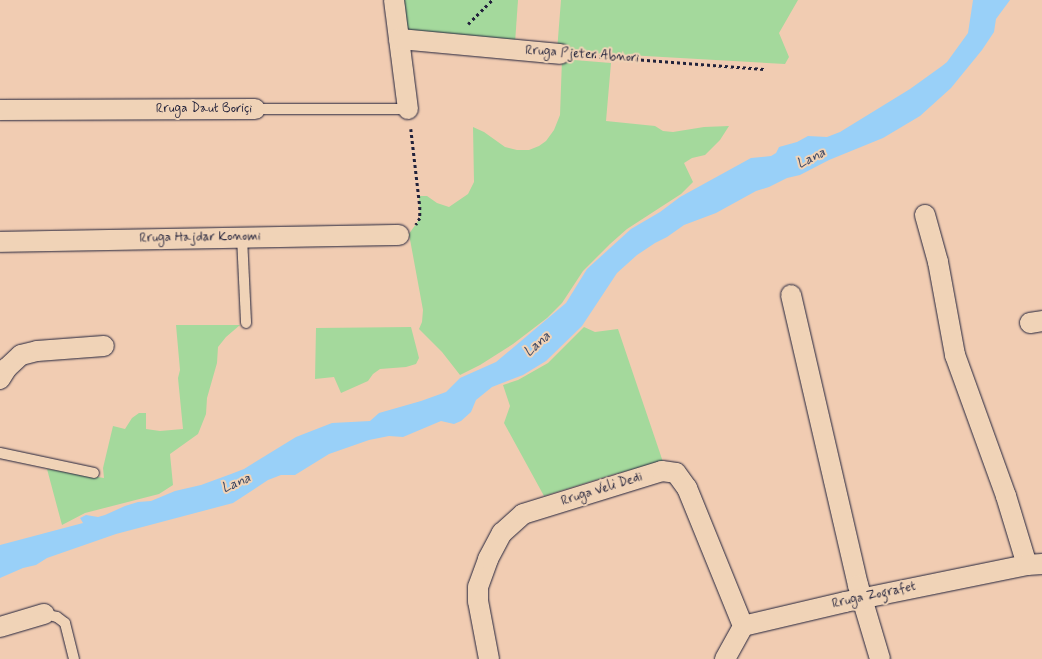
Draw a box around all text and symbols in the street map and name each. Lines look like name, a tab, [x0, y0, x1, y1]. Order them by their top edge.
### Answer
street label: Rruga Pjeter Abnori	[526, 43, 638, 67]
street label: Rruga Daut Boriçi	[157, 101, 251, 117]
water label: Lana	[794, 144, 828, 172]
street label: Rruga Hajdar Konomi	[139, 229, 261, 247]
water label: Lana	[520, 328, 554, 360]
water label: Lana	[219, 469, 253, 497]
street label: Rruga Veli Dedi	[559, 470, 645, 510]
street label: Rruga Zografet	[831, 580, 917, 612]

